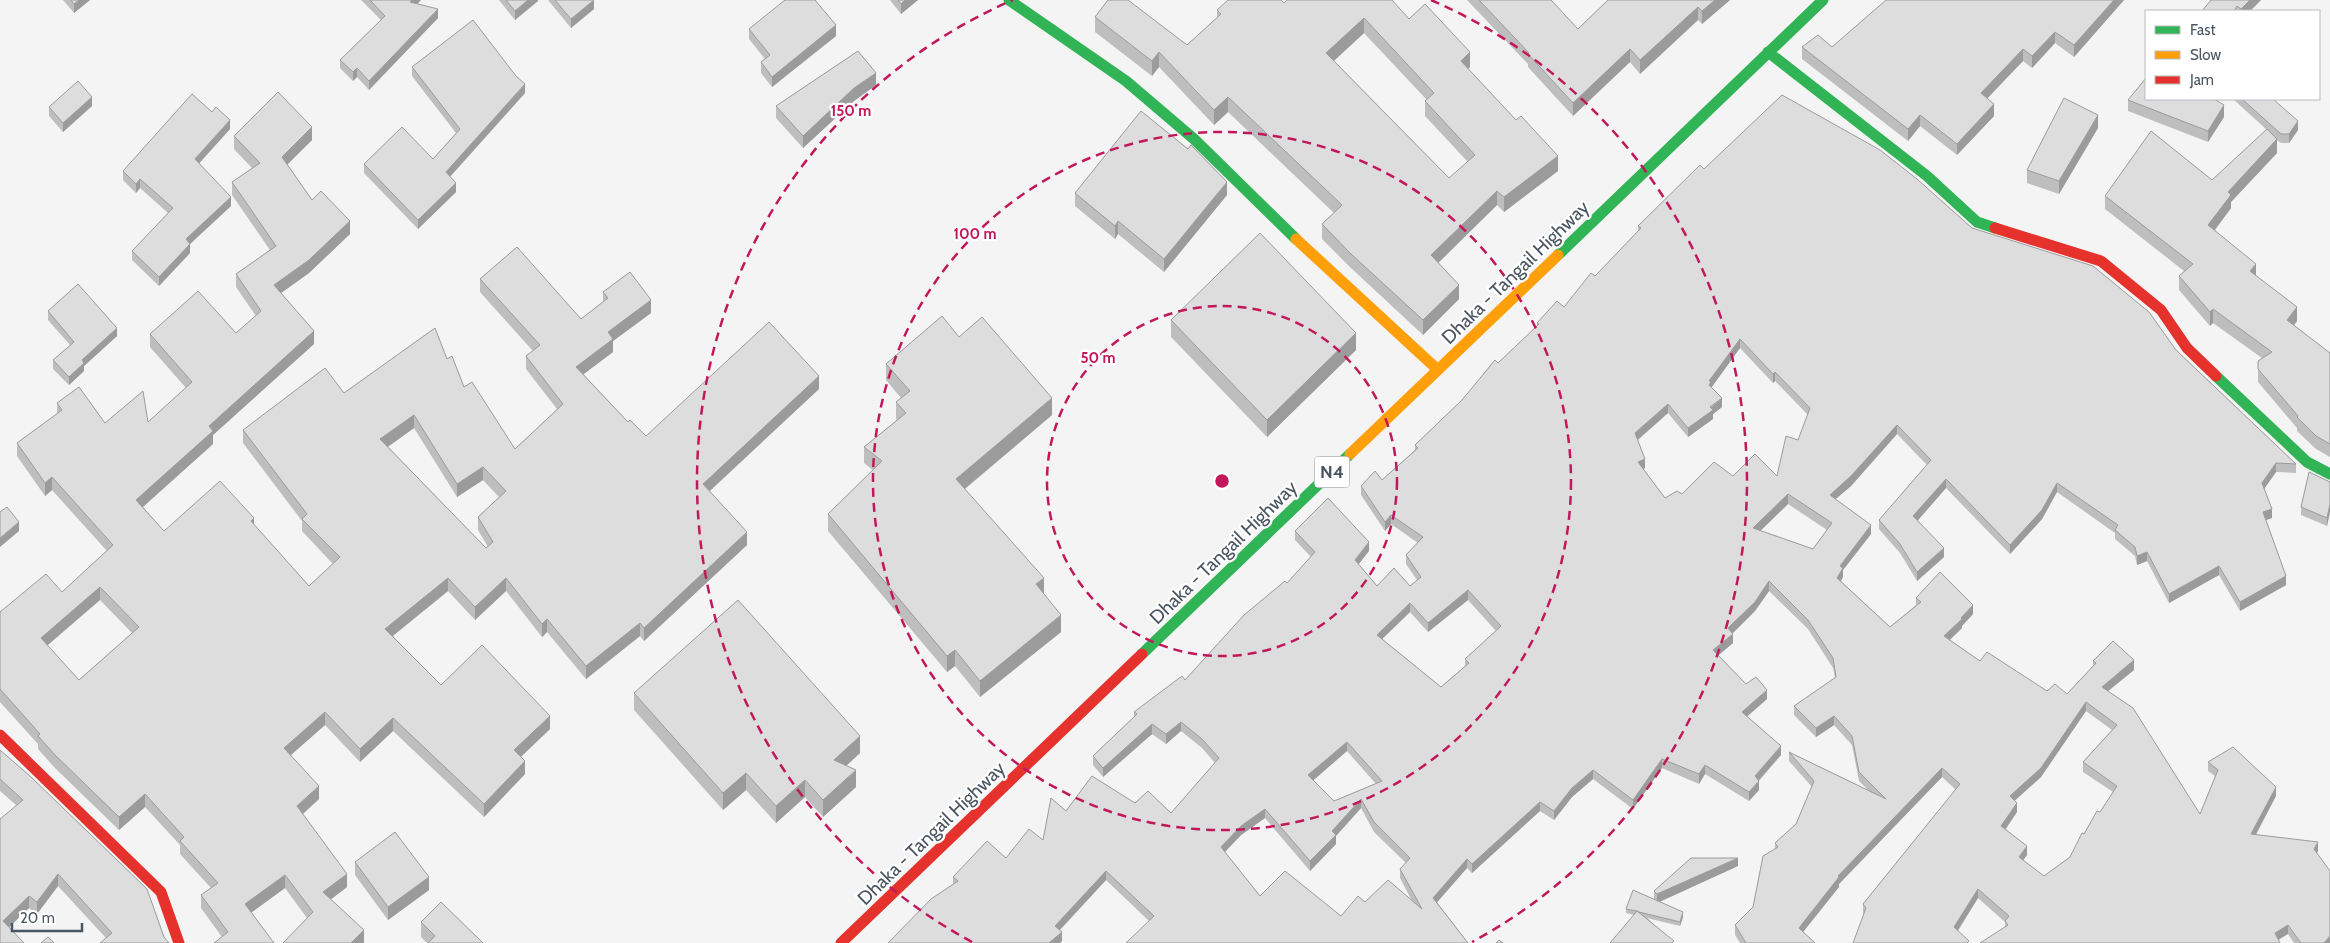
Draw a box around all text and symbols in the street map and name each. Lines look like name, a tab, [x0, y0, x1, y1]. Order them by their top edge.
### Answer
legend	[2145, 10, 2320, 100]
text: Fast	[2190, 21, 2215, 39]
text: Slow	[2190, 46, 2221, 64]
text: Jam	[2189, 71, 2214, 89]
text: 150 m	[831, 102, 871, 120]
street label: Dhaka - Tangail Highway	[1437, 196, 1594, 349]
text: 100 m	[953, 225, 997, 243]
text: 50 m	[1080, 349, 1116, 367]
road number: N4	[1314, 457, 1350, 488]
centre of rings	[1213, 472, 1231, 490]
street label: Dhaka - Tangail Highway	[1145, 476, 1302, 629]
street label: Dhaka - Tangail Highway	[853, 757, 1010, 910]
scale bar	[12, 900, 82, 932]
text: 20 m	[20, 909, 55, 927]

